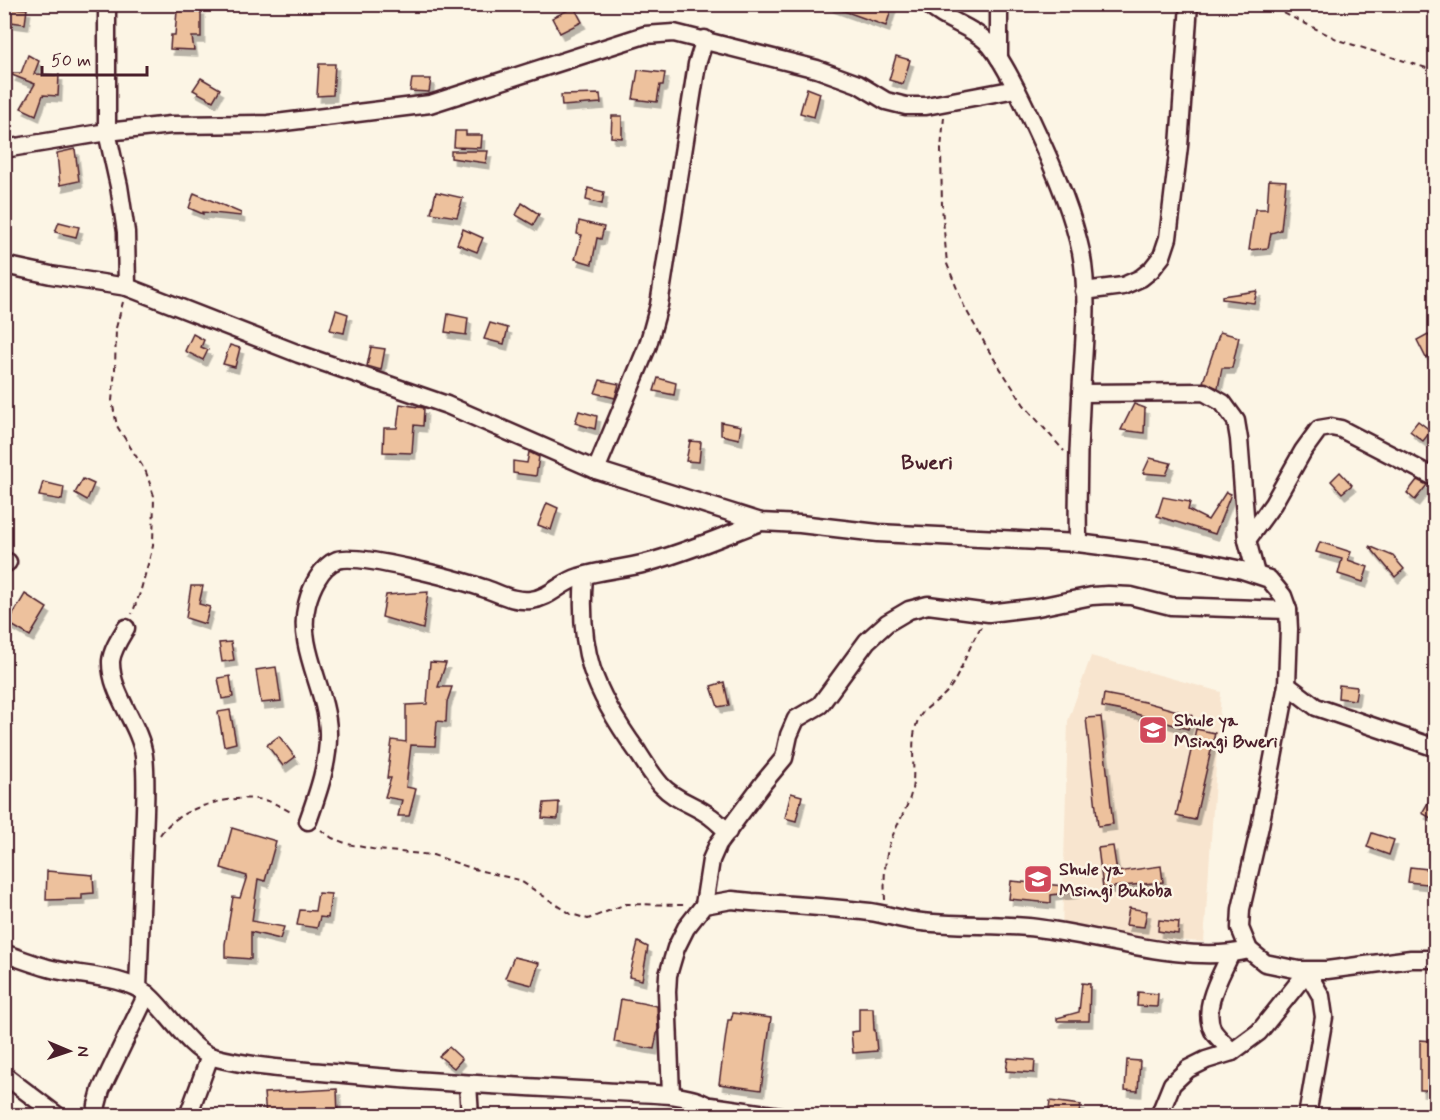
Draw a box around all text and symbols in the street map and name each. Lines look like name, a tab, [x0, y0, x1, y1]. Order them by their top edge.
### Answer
scale bar	[42, 39, 147, 77]
text: 50 m	[51, 49, 91, 73]
district label: Bweri	[901, 449, 953, 477]
place label: Shule ya Msingi Bweri	[1174, 709, 1278, 754]
school or university icon: Shule ya Msingi Bweri	[1137, 714, 1169, 746]
place label: Shule ya Msingi Bukoba	[1059, 858, 1172, 903]
school or university icon: Shule ya Msingi Bukoba	[1022, 863, 1054, 895]
north arrow	[39, 1021, 99, 1081]
text: N	[72, 1046, 93, 1057]

